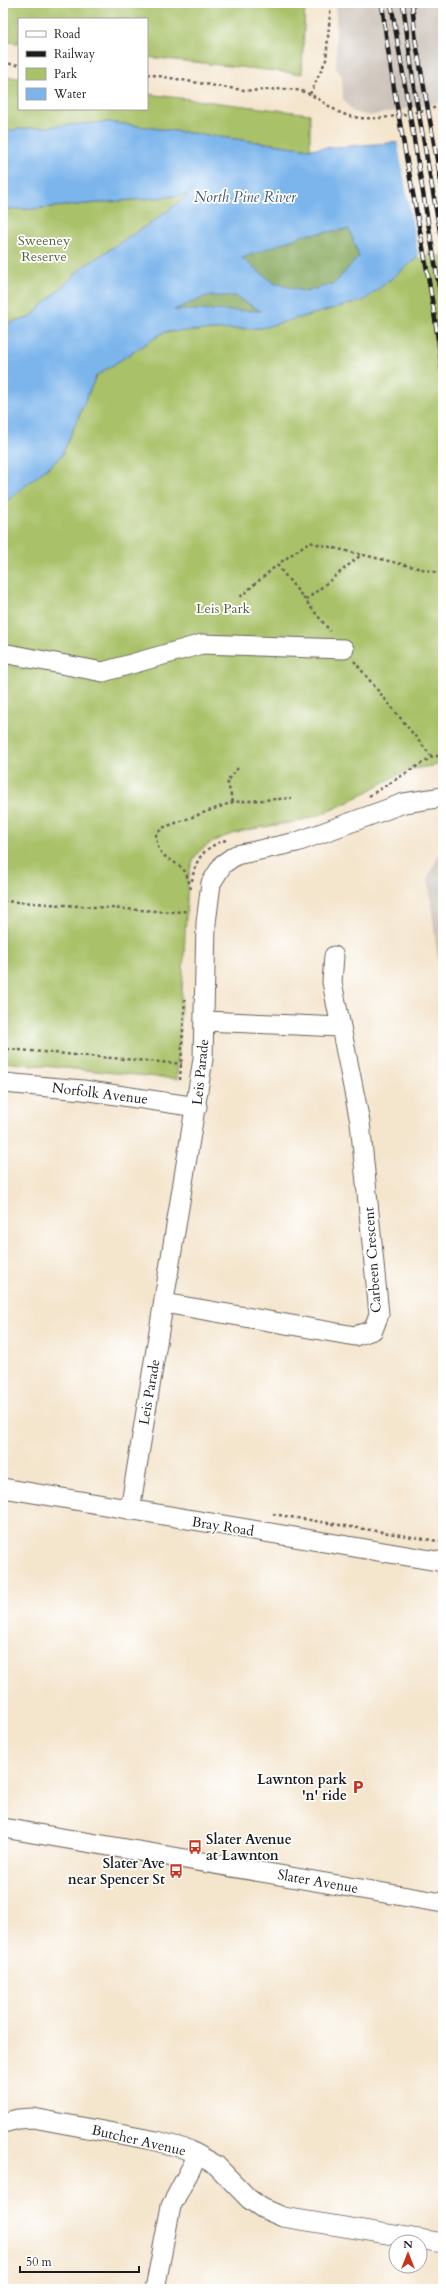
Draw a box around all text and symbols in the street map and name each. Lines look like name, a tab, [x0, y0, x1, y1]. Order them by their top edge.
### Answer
legend	[18, 18, 148, 110]
text: Road	[54, 26, 81, 42]
text: Railway	[54, 46, 96, 62]
text: Park	[54, 66, 78, 82]
text: Water	[53, 86, 87, 102]
water label: North Pine River	[194, 187, 297, 207]
park label: Sweeney Reserve	[18, 231, 71, 266]
park label: Leis Park	[196, 599, 251, 618]
street label: Leis Parade	[188, 1038, 213, 1106]
street label: Norfolk Avenue	[51, 1078, 149, 1109]
street label: Carbeen Crescent	[359, 1206, 386, 1313]
street label: Leis Parade	[134, 1358, 165, 1426]
street label: Bray Road	[191, 1512, 256, 1541]
place label: Lawnton park 'n' ride	[257, 1770, 347, 1805]
parking icon: Lawnton park 'n' ride	[350, 1779, 366, 1795]
place label: Slater Avenue at Lawnton	[206, 1830, 292, 1865]
bus stop icon: Slater Avenue at Lawnton	[187, 1839, 203, 1855]
place label: Slater Ave near Spencer St	[68, 1854, 165, 1889]
bus stop icon: Slater Ave near Spencer St	[168, 1863, 184, 1879]
street label: Slater Avenue	[276, 1865, 360, 1898]
street label: Butcher Avenue	[90, 2120, 188, 2161]
north arrow	[388, 2234, 428, 2274]
text: N	[403, 2237, 413, 2252]
scale bar	[20, 2248, 139, 2274]
text: 50 m	[26, 2254, 53, 2270]

